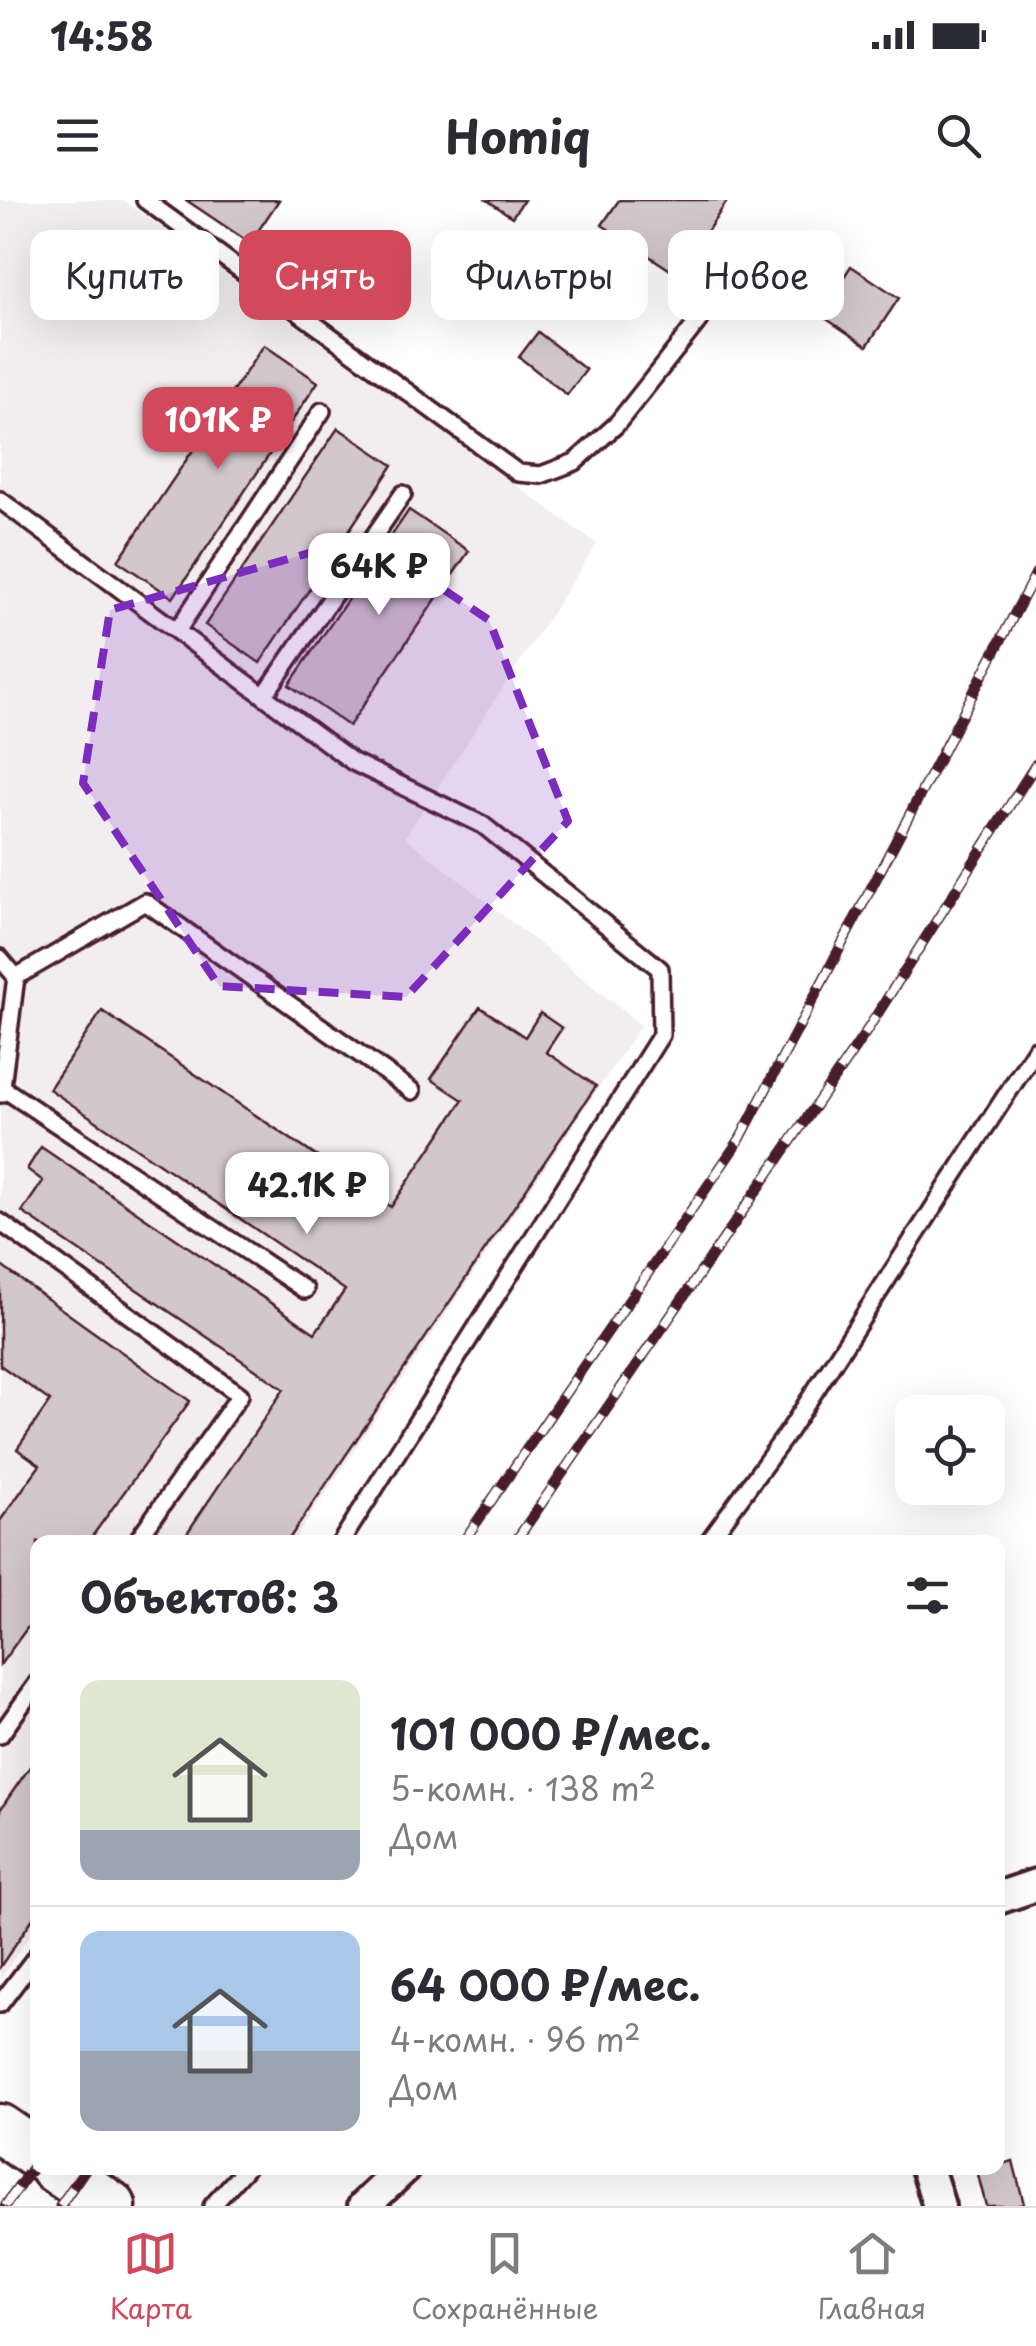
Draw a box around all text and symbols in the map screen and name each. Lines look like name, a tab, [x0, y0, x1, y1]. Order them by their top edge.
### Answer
text: 14:58	[50, 7, 154, 64]
text: Homiq	[445, 101, 591, 169]
icon: menu	[50, 108, 105, 163]
icon: search	[931, 108, 986, 163]
chip: Купить	[30, 230, 219, 320]
chip: Снять	[239, 230, 411, 320]
chip: Фильтры	[431, 230, 648, 320]
chip: Новое	[668, 230, 844, 320]
pin: 101K ₽	[137, 387, 299, 472]
text: 101K ₽	[165, 395, 271, 443]
pin: 64K ₽	[309, 533, 449, 618]
text: 64K ₽	[330, 541, 428, 589]
pin: 42.1K ₽	[215, 1152, 399, 1237]
text: 42.1K ₽	[247, 1160, 367, 1208]
map controls	[895, 1395, 1005, 1505]
button: locate	[895, 1395, 1005, 1505]
text: Объектов: 3	[80, 1564, 339, 1627]
icon: filters	[900, 1568, 955, 1623]
text: 101 000 ₽/мес.	[390, 1701, 712, 1764]
icon: home	[160, 1720, 280, 1840]
text: 5-комн. · 138 m²	[390, 1764, 656, 1812]
text: Дом	[390, 1812, 459, 1860]
text: 64 000 ₽/мес.	[390, 1952, 701, 2015]
icon: home	[160, 1971, 280, 2091]
text: 4-комн. · 96 m²	[390, 2015, 641, 2063]
text: Дом	[390, 2063, 459, 2111]
tab: Карта	[110, 2226, 192, 2329]
tab: Сохранённые	[411, 2226, 598, 2329]
tab: Главная	[818, 2226, 926, 2329]

